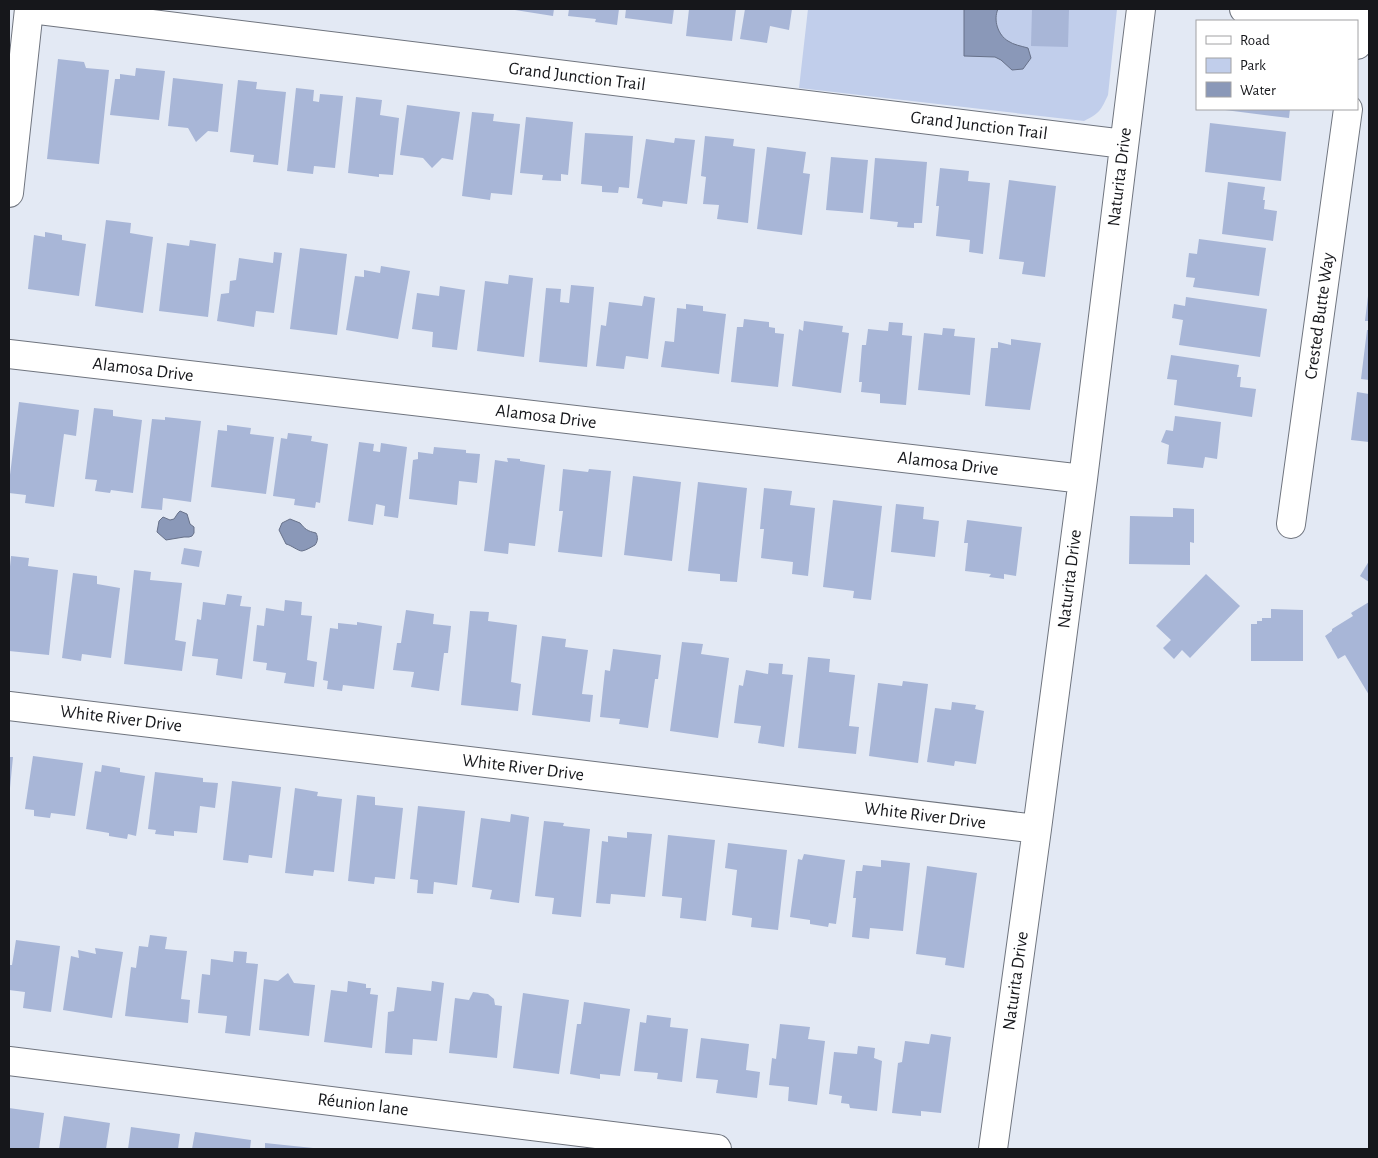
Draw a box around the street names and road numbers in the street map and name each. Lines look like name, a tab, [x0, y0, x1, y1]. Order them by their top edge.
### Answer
street label: Grand Junction Trail	[507, 60, 647, 94]
street label: Grand Junction Trail	[909, 109, 1049, 143]
street label: Naturita Drive	[1105, 126, 1135, 228]
street label: Crested Butte Way	[1302, 251, 1338, 381]
street label: Alamosa Drive	[91, 355, 195, 385]
street label: Alamosa Drive	[494, 402, 598, 432]
street label: Alamosa Drive	[896, 449, 1000, 479]
street label: Naturita Drive	[1055, 528, 1085, 630]
street label: White River Drive	[59, 703, 183, 735]
street label: White River Drive	[461, 752, 585, 784]
street label: White River Drive	[863, 800, 987, 832]
street label: Naturita Drive	[1000, 930, 1032, 1032]
street label: Réunion lane	[317, 1090, 409, 1120]

